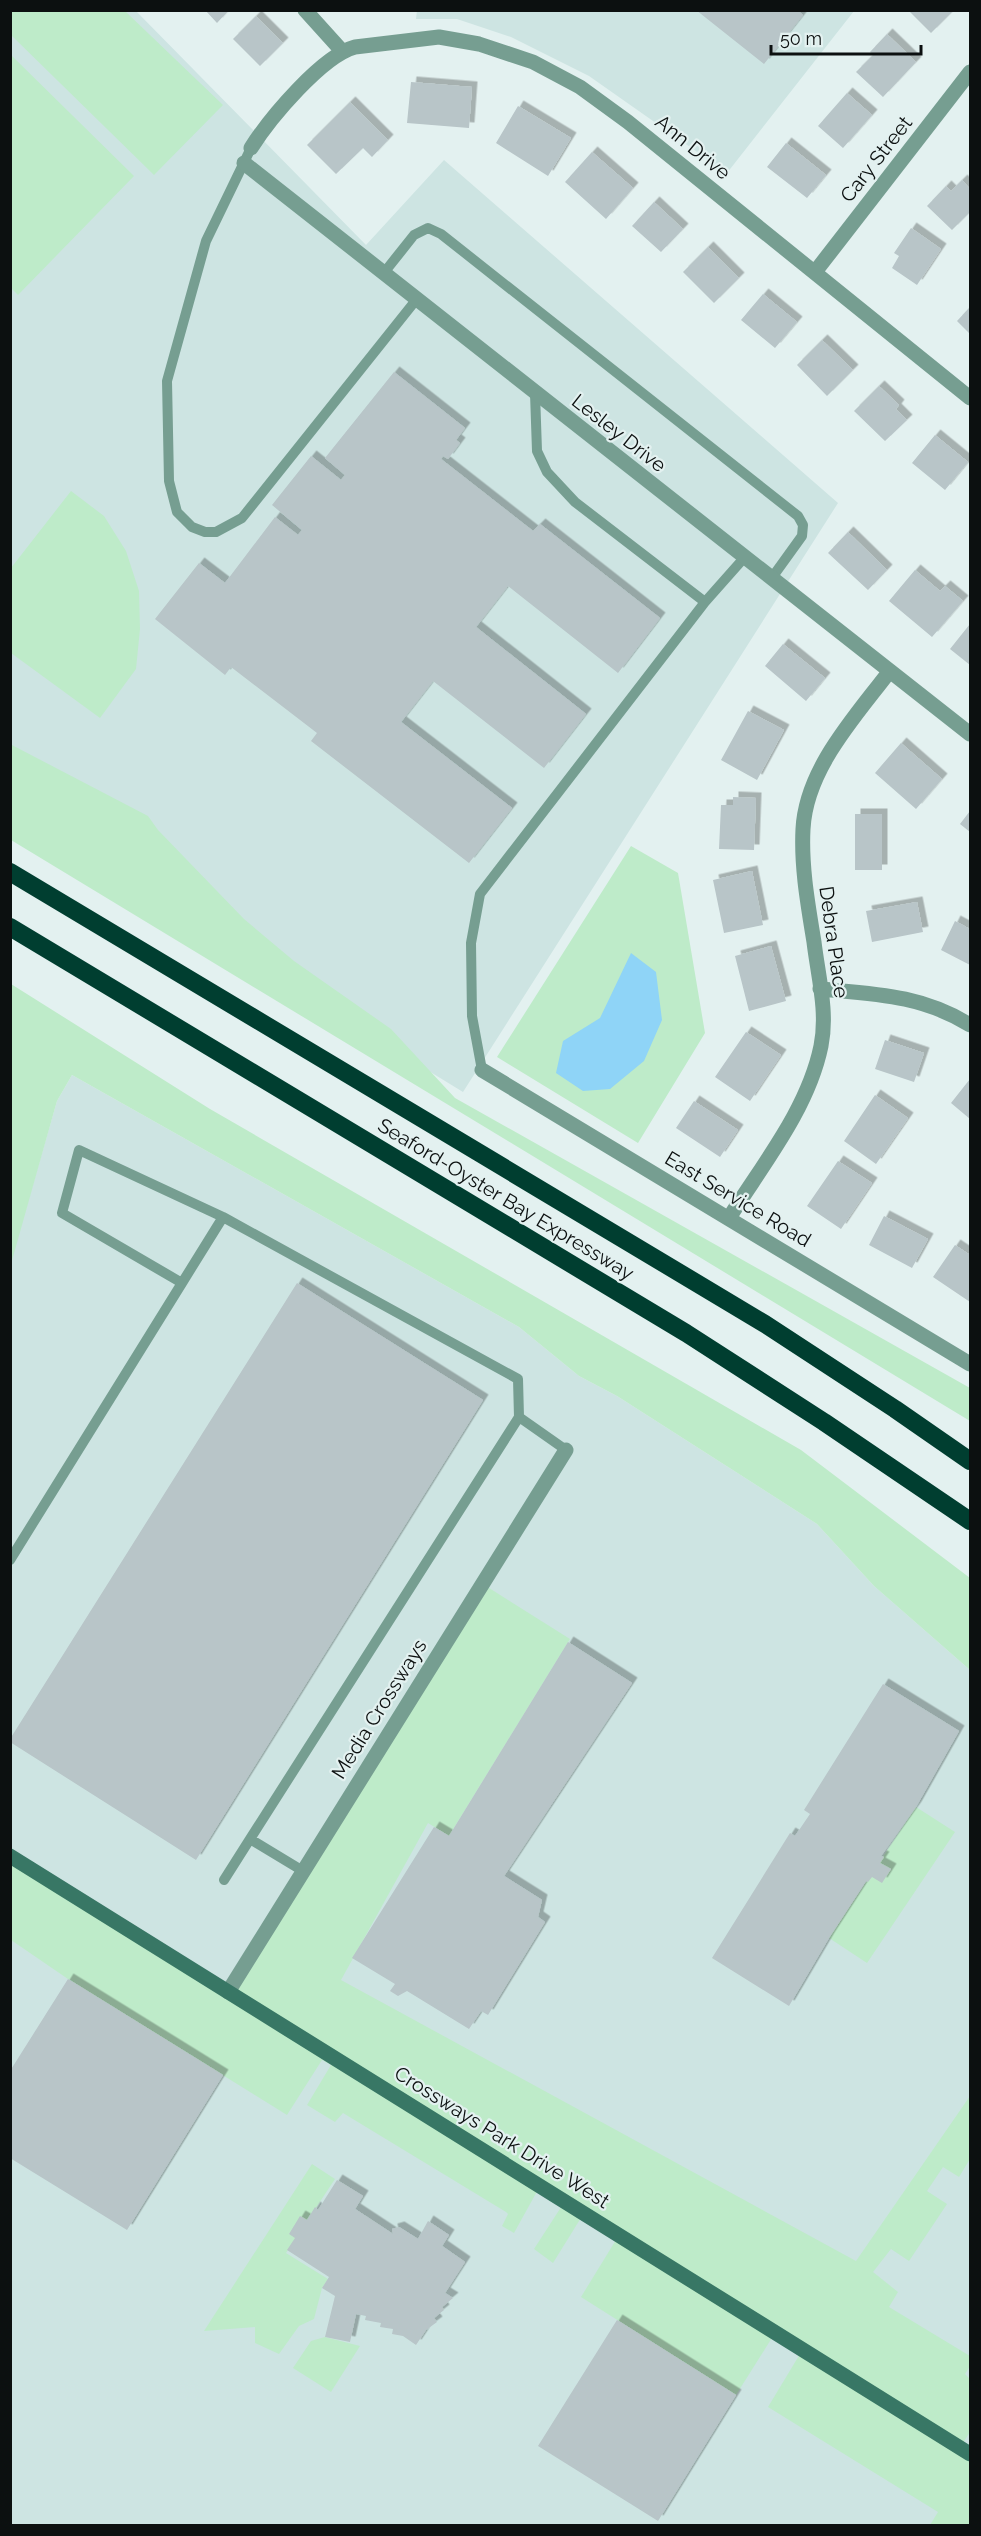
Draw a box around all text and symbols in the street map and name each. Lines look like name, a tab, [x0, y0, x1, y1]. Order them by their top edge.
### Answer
scale bar	[771, 18, 921, 56]
text: 50 m	[780, 28, 822, 49]
street label: Ann Drive	[651, 109, 736, 185]
street label: Cary Street	[835, 111, 917, 207]
street label: Lesley Drive	[567, 389, 671, 477]
street label: Debra Place	[814, 884, 854, 1000]
street label: Seaford-Oyster Bay Expressway	[374, 1113, 639, 1285]
street label: East Service Road	[661, 1146, 815, 1252]
street label: Media Crossways	[326, 1635, 432, 1783]
street label: Crossways Park Drive West	[390, 2061, 614, 2213]

